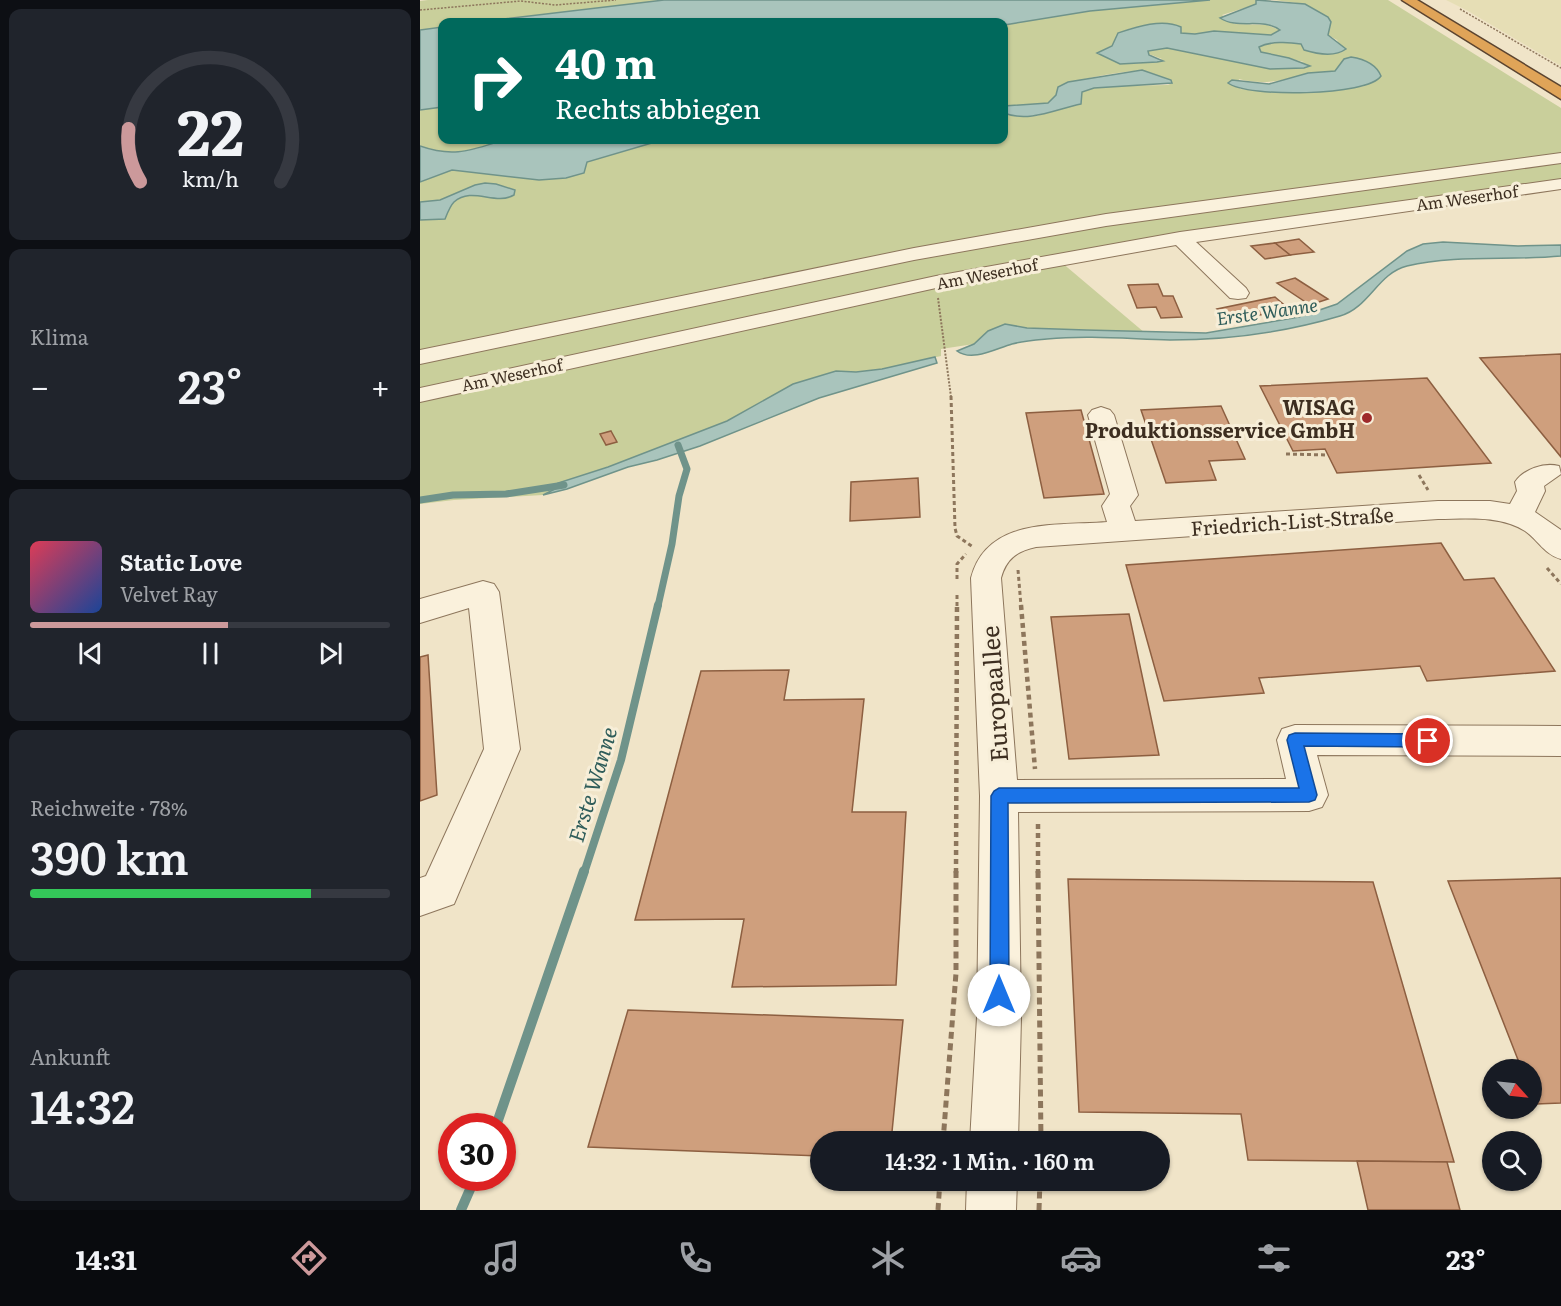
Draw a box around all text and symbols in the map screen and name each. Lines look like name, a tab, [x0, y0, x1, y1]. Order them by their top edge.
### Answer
text: 40 m	[555, 30, 656, 92]
icon: right	[456, 42, 534, 120]
text: 22	[176, 83, 244, 175]
text: Rechts abbiegen	[555, 87, 761, 127]
text: km/h	[181, 162, 239, 194]
street label: Am Weserhof	[1414, 178, 1521, 216]
street label: Am Weserhof	[934, 251, 1042, 295]
water label: Erste Wanne	[1215, 291, 1319, 331]
text: Klima	[30, 321, 89, 351]
text: 23°	[178, 351, 242, 418]
street label: Am Weserhof	[459, 351, 567, 396]
text: −	[30, 360, 49, 409]
text: +	[371, 360, 390, 409]
place label: WISAG Produktionsservice GmbH	[1085, 391, 1355, 444]
marker: WISAG Produktionsservice GmbH	[1360, 411, 1374, 425]
street label: Friedrich-List-Straße	[1190, 498, 1394, 542]
text: Static Love	[120, 545, 242, 578]
text: Velvet Ray	[120, 578, 218, 608]
street label: Europaallee	[971, 625, 1015, 763]
icon: previous	[74, 637, 107, 670]
icon: pause	[194, 637, 227, 670]
icon: next	[314, 637, 347, 670]
pin	[1402, 715, 1453, 766]
water label: Erste Wanne	[559, 723, 623, 845]
icon: arrive	[1411, 724, 1444, 757]
text: Reichweite · 78%	[30, 792, 188, 822]
text: 390 km	[30, 822, 189, 889]
position arrow	[967, 963, 1031, 1027]
text: Ankunft	[30, 1041, 110, 1071]
north arrow	[1482, 1059, 1542, 1119]
map controls	[1482, 1059, 1542, 1191]
text: 14:32	[30, 1071, 135, 1138]
speed limit sign: 30	[438, 1113, 516, 1191]
button: search	[1482, 1131, 1542, 1191]
text: 14:32 · 1 Min. · 160 m	[885, 1144, 1095, 1177]
icon: directions	[288, 1237, 330, 1279]
icon: music	[481, 1237, 523, 1279]
icon: phone	[674, 1237, 716, 1279]
icon: climate	[867, 1237, 909, 1279]
icon: car	[1060, 1237, 1102, 1279]
icon: filters	[1253, 1237, 1295, 1279]
text: 14:31	[76, 1238, 137, 1278]
text: 23°	[1446, 1238, 1485, 1278]

